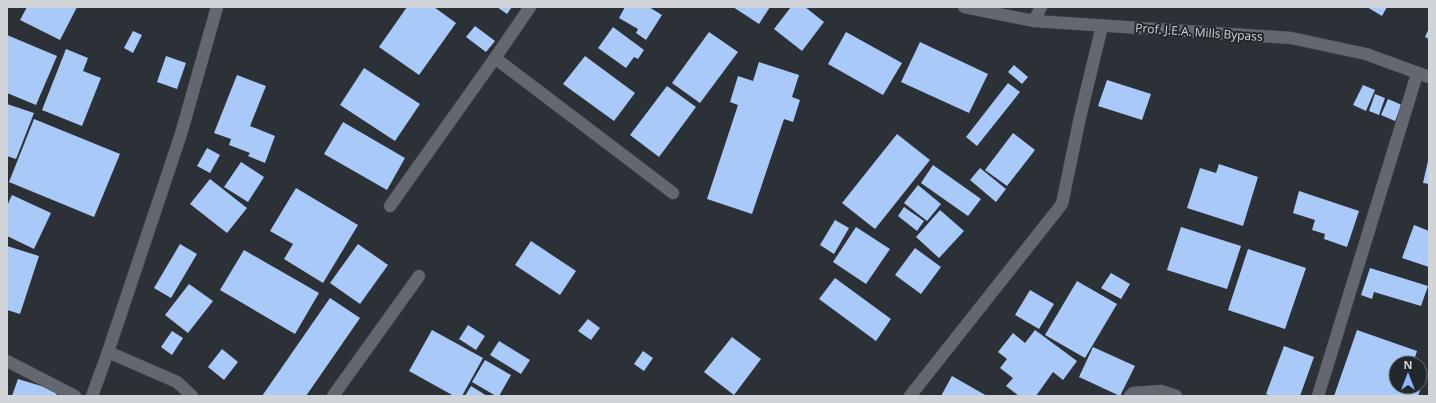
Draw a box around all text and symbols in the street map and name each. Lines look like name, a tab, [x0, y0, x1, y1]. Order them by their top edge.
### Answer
street label: Prof. J.E.A. Mills Bypass	[1135, 19, 1264, 45]
north arrow	[1388, 355, 1428, 395]
text: N	[1404, 357, 1412, 372]

